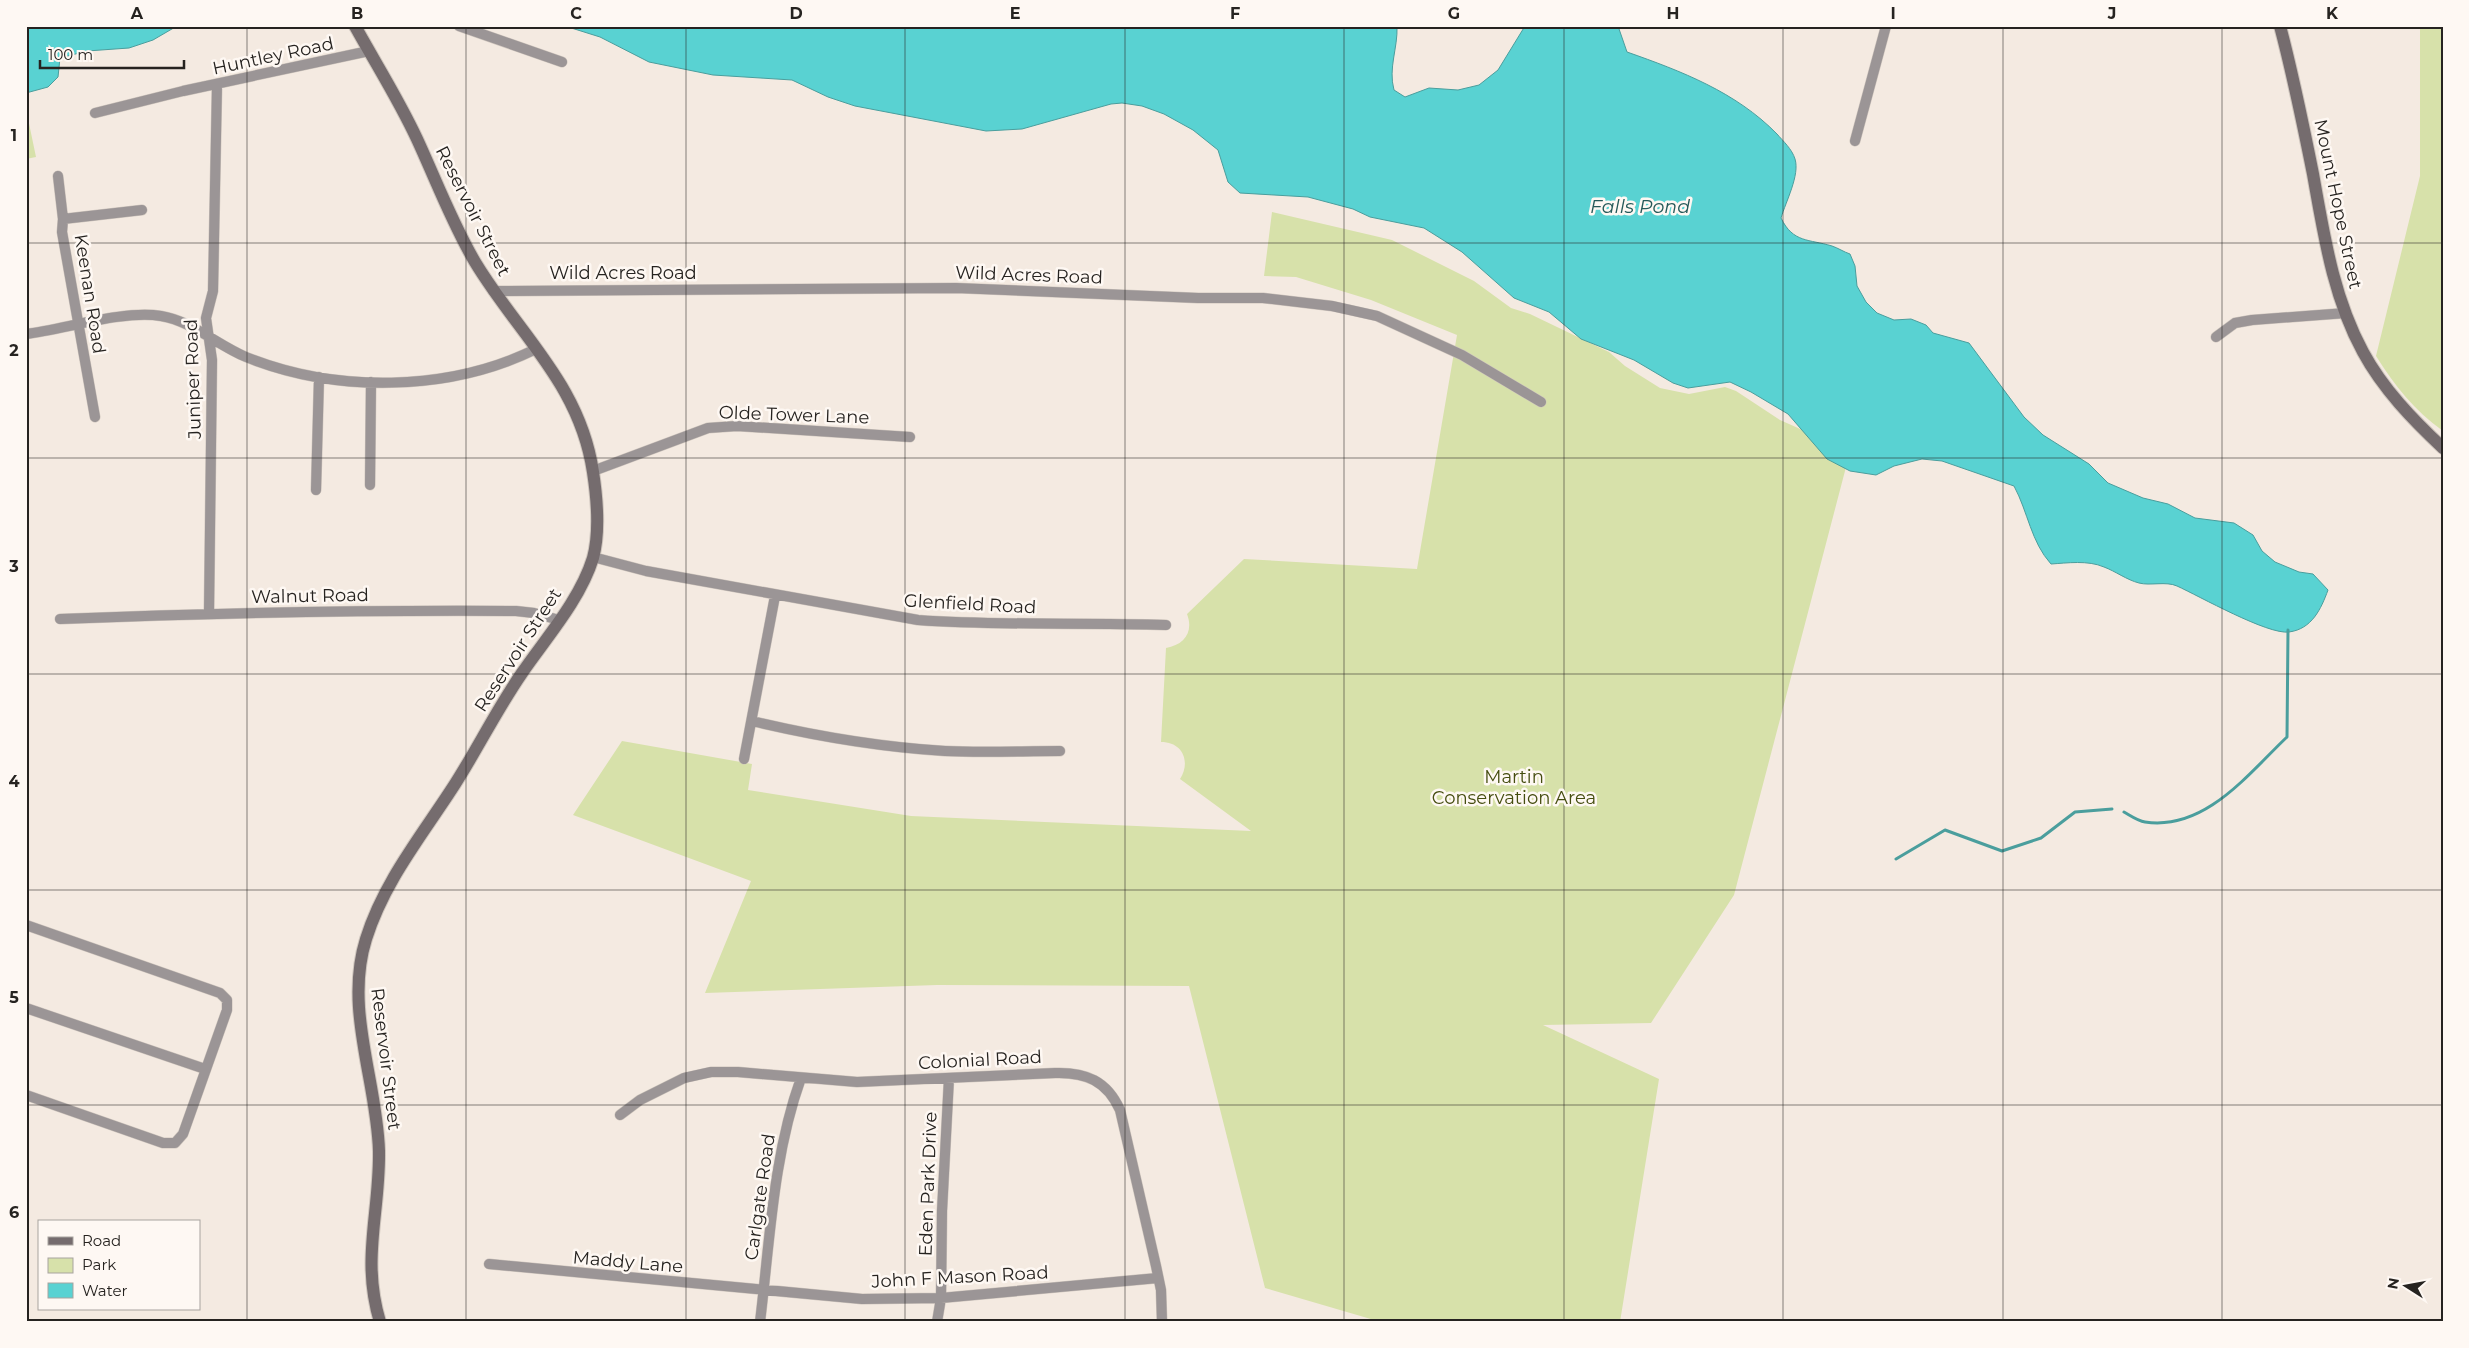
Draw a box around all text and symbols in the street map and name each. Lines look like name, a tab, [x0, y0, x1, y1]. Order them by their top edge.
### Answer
text: A	[130, 4, 144, 23]
text: B	[351, 4, 363, 23]
text: C	[570, 4, 582, 23]
text: D	[789, 4, 803, 23]
text: E	[1010, 4, 1020, 23]
text: F	[1230, 4, 1240, 23]
text: G	[1448, 4, 1460, 23]
text: H	[1667, 4, 1679, 23]
text: I	[1890, 4, 1896, 23]
text: J	[2107, 4, 2116, 23]
text: K	[2326, 4, 2339, 23]
street label: Huntley Road	[210, 32, 336, 80]
scale bar	[40, 38, 184, 70]
text: 100 m	[48, 45, 93, 64]
street label: Mount Hope Street	[2309, 117, 2367, 291]
text: 1	[11, 126, 17, 145]
street label: Reservoir Street	[431, 142, 515, 280]
water label: Falls Pond	[1590, 195, 1690, 218]
street label: Keenan Road	[70, 233, 110, 355]
street label: Wild Acres Road	[955, 261, 1103, 289]
street label: Wild Acres Road	[549, 262, 697, 284]
street label: Juniper Road	[180, 319, 206, 440]
text: 2	[9, 341, 19, 360]
street label: Olde Tower Lane	[718, 401, 870, 429]
text: 3	[8, 557, 19, 576]
street label: Walnut Road	[251, 584, 369, 608]
street label: Reservoir Street	[470, 584, 566, 716]
street label: Glenfield Road	[903, 590, 1037, 618]
park label: Martin Conservation Area	[1432, 766, 1596, 809]
text: 4	[8, 772, 20, 791]
street label: Reservoir Street	[366, 987, 406, 1131]
text: 5	[9, 988, 19, 1007]
street label: Colonial Road	[917, 1046, 1043, 1074]
street label: Eden Park Drive	[914, 1111, 942, 1257]
street label: Carlgate Road	[740, 1132, 780, 1262]
text: 6	[9, 1203, 19, 1222]
legend	[38, 1220, 200, 1310]
text: Road	[82, 1231, 121, 1250]
street label: Maddy Lane	[572, 1246, 684, 1278]
text: Park	[82, 1255, 116, 1274]
north arrow	[2382, 1260, 2432, 1310]
street label: John F Mason Road	[870, 1261, 1049, 1293]
text: N	[2383, 1276, 2403, 1291]
text: Water	[82, 1281, 128, 1300]

